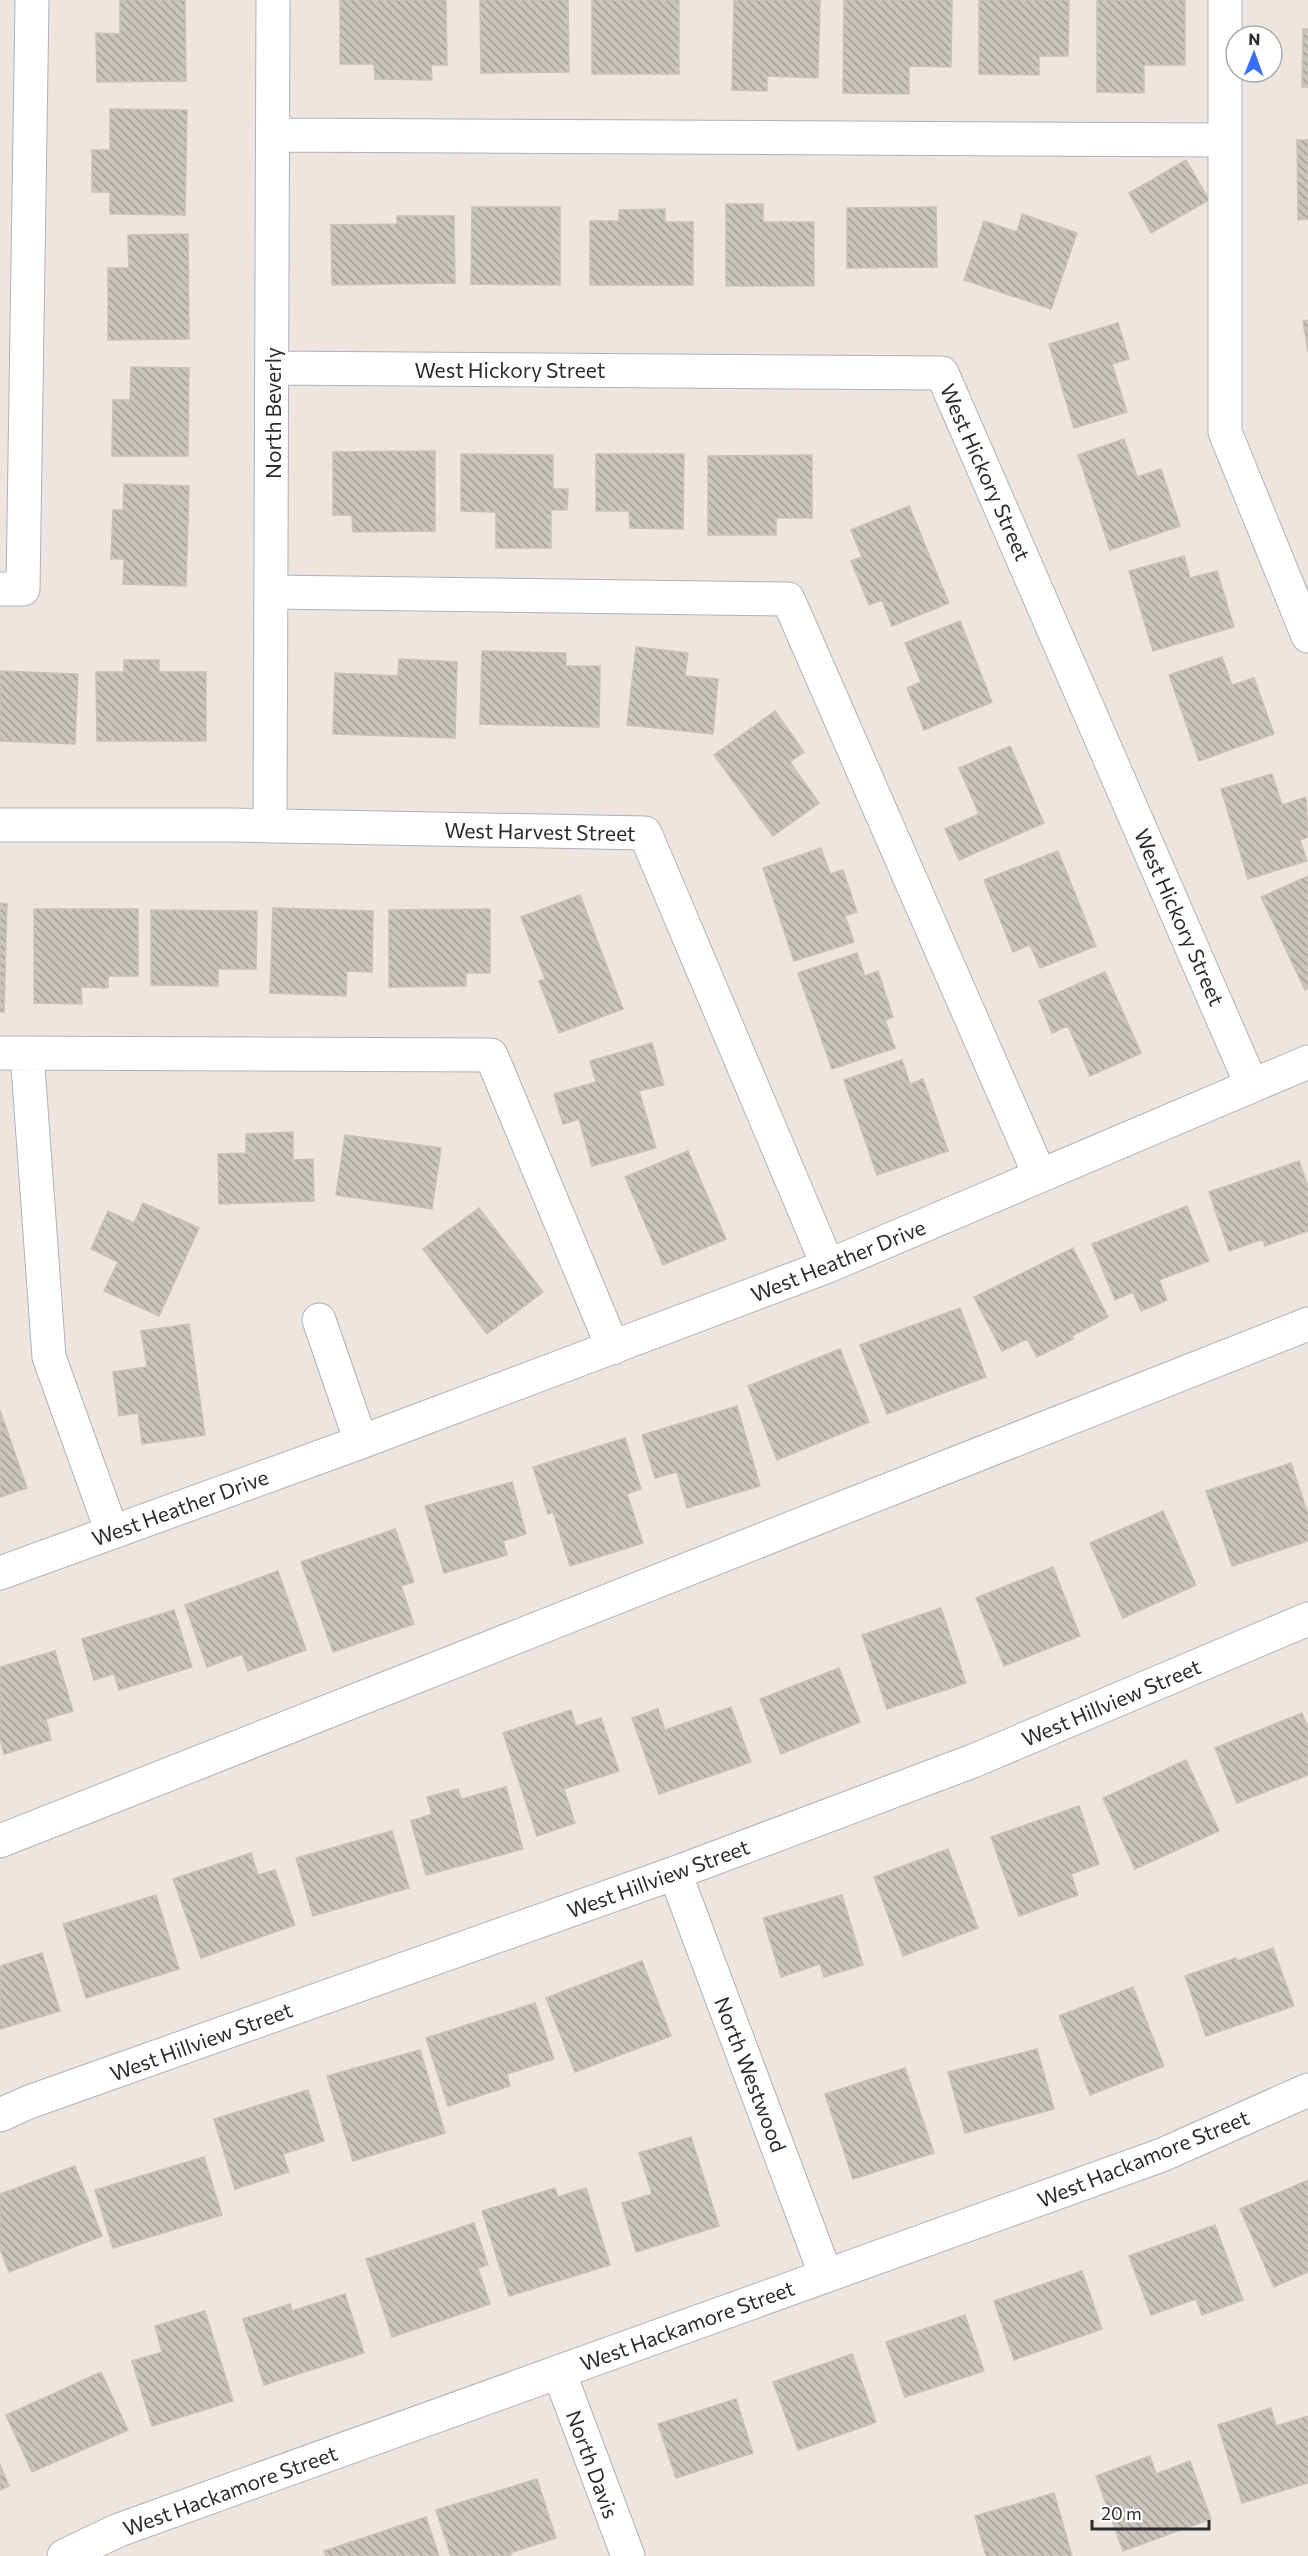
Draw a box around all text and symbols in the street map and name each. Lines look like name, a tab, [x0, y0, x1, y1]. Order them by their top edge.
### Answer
north arrow	[1224, 24, 1284, 84]
text: N	[1248, 29, 1260, 48]
street label: North Beverly	[260, 347, 285, 479]
street label: West Hickory Street	[415, 357, 605, 382]
street label: West Hickory Street	[936, 380, 1036, 564]
street label: West Harvest Street	[444, 817, 636, 845]
street label: West Hickory Street	[1130, 825, 1230, 1009]
street label: West Heather Drive	[747, 1214, 929, 1306]
street label: West Heather Drive	[88, 1463, 272, 1551]
street label: West Hillview Street	[1018, 1653, 1204, 1751]
street label: West Hillview Street	[563, 1833, 753, 1923]
street label: North Westwood	[710, 1993, 792, 2155]
street label: West Hillview Street	[106, 1996, 296, 2086]
street label: West Hackamore Street	[1034, 2104, 1252, 2212]
street label: West Hackamore Street	[577, 2275, 797, 2375]
street label: North Davis	[562, 2406, 624, 2522]
street label: West Hackamore Street	[120, 2440, 340, 2540]
scale bar	[1092, 2493, 1209, 2531]
text: 20 m	[1101, 2502, 1142, 2524]

